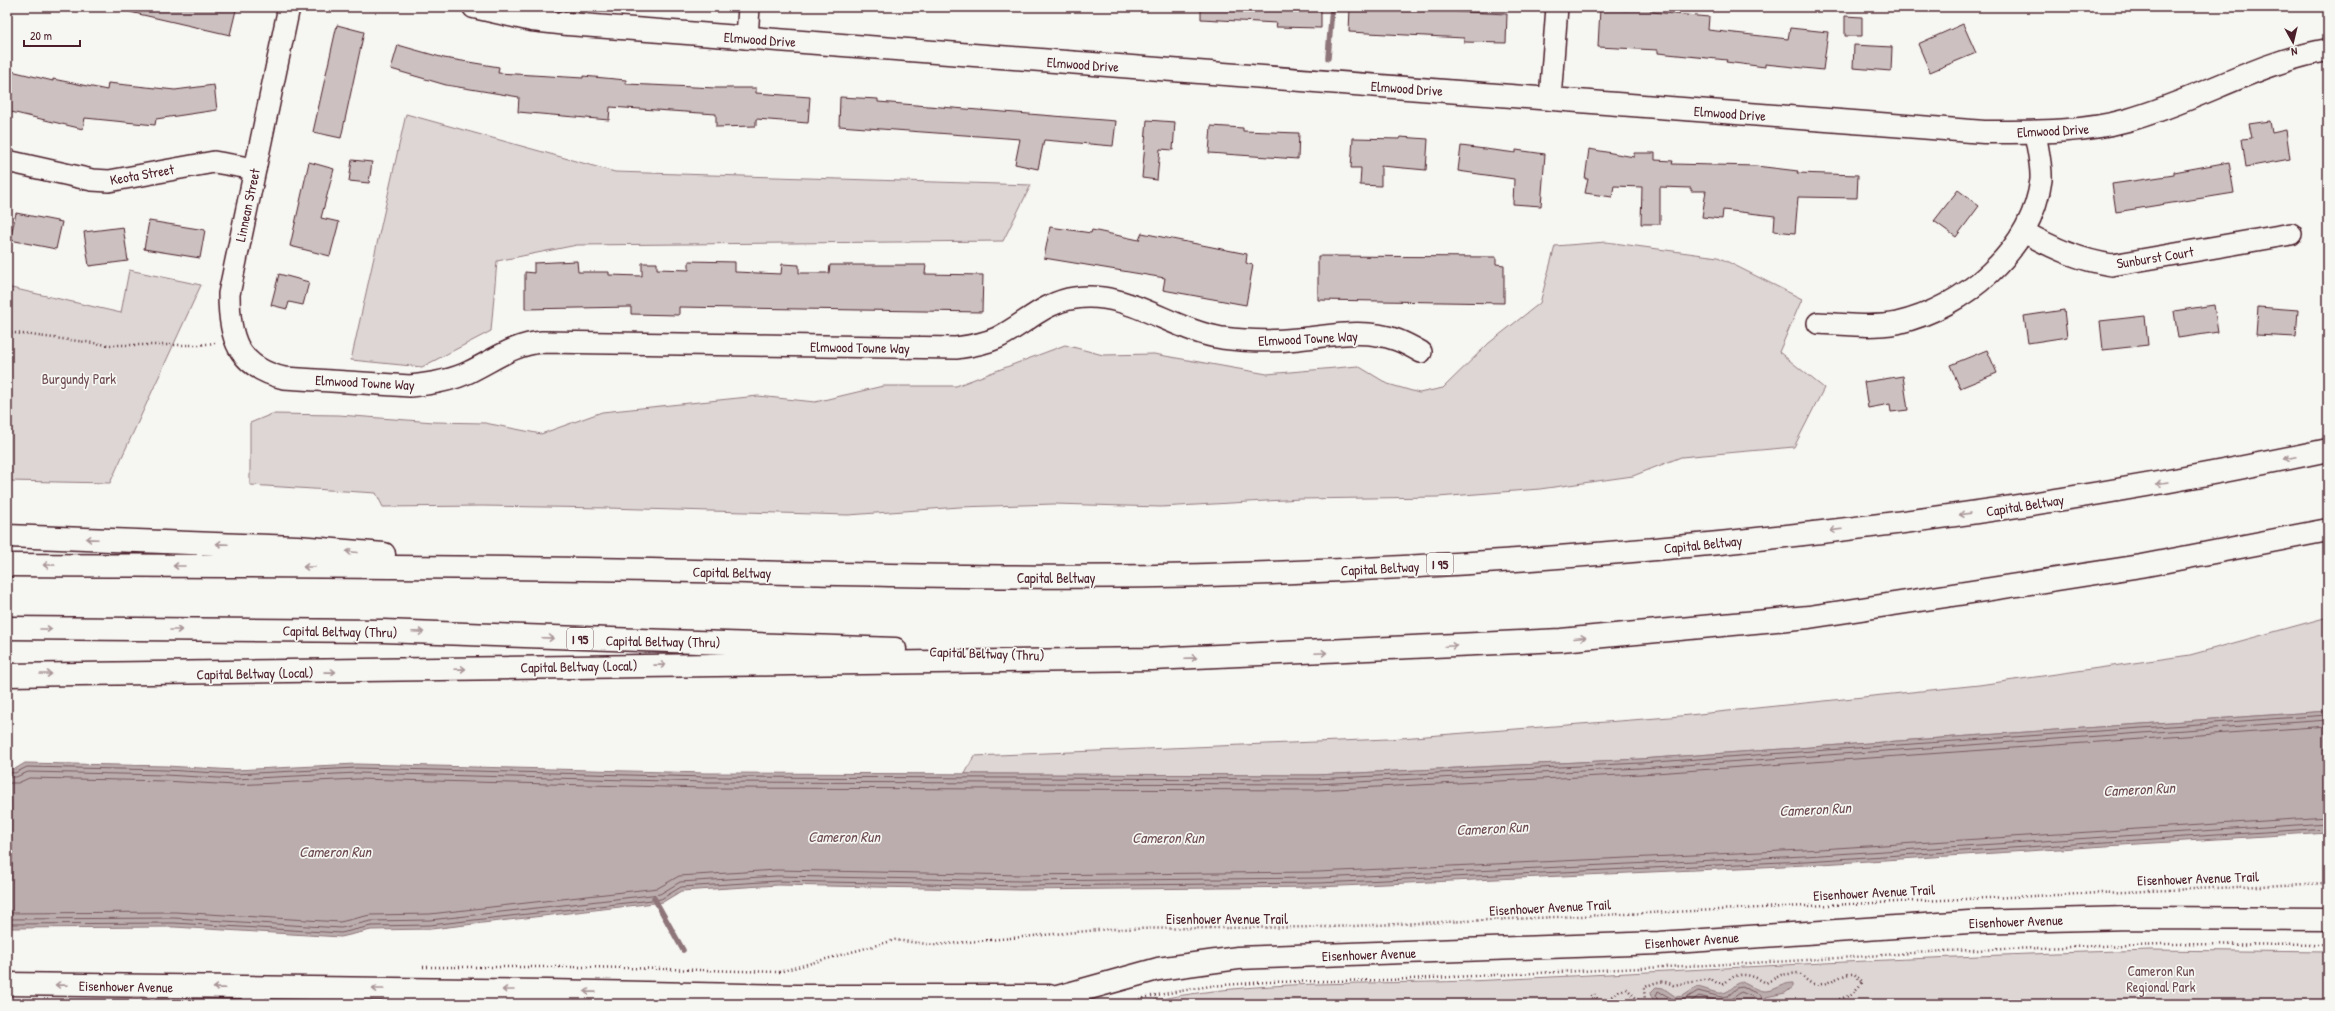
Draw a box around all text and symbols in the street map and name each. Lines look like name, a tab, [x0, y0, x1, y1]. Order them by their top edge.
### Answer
scale bar	[24, 22, 80, 48]
north arrow	[2273, 22, 2313, 62]
text: 20 m	[30, 27, 52, 44]
street label: Elmwood Drive	[723, 27, 797, 51]
text: N	[2290, 45, 2298, 59]
street label: Elmwood Drive	[1046, 52, 1120, 76]
street label: Elmwood Drive	[1370, 76, 1444, 100]
street label: Elmwood Drive	[1693, 101, 1767, 125]
street label: Elmwood Drive	[2016, 119, 2090, 141]
street label: Keota Street	[109, 159, 176, 189]
street label: Linnean Street	[230, 167, 264, 243]
street label: Sunburst Court	[2115, 242, 2195, 272]
street label: Elmwood Towne Way	[1258, 326, 1358, 351]
street label: Elmwood Towne Way	[810, 337, 910, 358]
park label: Burgundy Park	[42, 369, 116, 389]
street label: Elmwood Towne Way	[315, 370, 415, 395]
one-way arrow	[2284, 455, 2297, 463]
one-way arrow	[2156, 479, 2169, 487]
street label: Capital Beltway	[1985, 489, 2066, 522]
one-way arrow	[1959, 510, 1972, 518]
one-way arrow	[1830, 526, 1843, 534]
street label: Capital Beltway	[1663, 530, 1743, 559]
one-way arrow	[86, 535, 99, 543]
one-way arrow	[216, 540, 229, 548]
one-way arrow	[346, 548, 359, 555]
road number: I 95	[1427, 553, 1453, 575]
street label: Capital Beltway	[1340, 556, 1420, 581]
one-way arrow	[43, 561, 56, 569]
one-way arrow	[173, 562, 186, 570]
street label: Capital Beltway	[693, 562, 772, 583]
one-way arrow	[303, 563, 316, 571]
street label: Capital Beltway	[1017, 568, 1095, 588]
street label: Capital Beltway (Thru)	[282, 620, 398, 643]
one-way arrow	[39, 625, 52, 633]
one-way arrow	[169, 626, 182, 633]
road number: I 95	[567, 628, 593, 650]
one-way arrow	[411, 629, 424, 636]
street label: Capital Beltway (Thru)	[605, 630, 721, 653]
one-way arrow	[541, 634, 554, 641]
one-way arrow	[1573, 635, 1586, 642]
street label: Capital Beltway (Thru)	[929, 641, 1045, 666]
one-way arrow	[1444, 643, 1457, 650]
one-way arrow	[1314, 649, 1327, 656]
one-way arrow	[1184, 654, 1197, 661]
street label: Capital Beltway (Local)	[520, 655, 638, 678]
one-way arrow	[653, 661, 666, 669]
street label: Capital Beltway (Local)	[196, 662, 314, 685]
one-way arrow	[453, 665, 466, 673]
one-way arrow	[323, 668, 336, 676]
one-way arrow	[39, 671, 52, 678]
water label: Cameron Run	[2103, 777, 2177, 801]
water label: Cameron Run	[1779, 797, 1853, 821]
water label: Cameron Run	[1456, 816, 1530, 840]
water label: Cameron Run	[808, 826, 881, 847]
water label: Cameron Run	[1132, 827, 1205, 848]
water label: Cameron Run	[299, 841, 372, 862]
street label: Eisenhower Avenue Trail	[2137, 866, 2259, 890]
street label: Eisenhower Avenue Trail	[1813, 879, 1936, 905]
street label: Eisenhower Avenue Trail	[1489, 894, 1612, 920]
street label: Eisenhower Avenue Trail	[1166, 909, 1288, 928]
street label: Eisenhower Avenue	[1969, 910, 2064, 932]
street label: Eisenhower Avenue	[1644, 927, 1740, 953]
street label: Eisenhower Avenue	[1322, 943, 1417, 965]
park label: Cameron Run Regional Park	[2126, 961, 2196, 997]
street label: Eisenhower Avenue	[79, 976, 174, 996]
one-way arrow	[55, 981, 68, 989]
one-way arrow	[213, 984, 226, 992]
one-way arrow	[372, 986, 385, 993]
one-way arrow	[502, 986, 515, 994]
one-way arrow	[584, 988, 597, 995]

